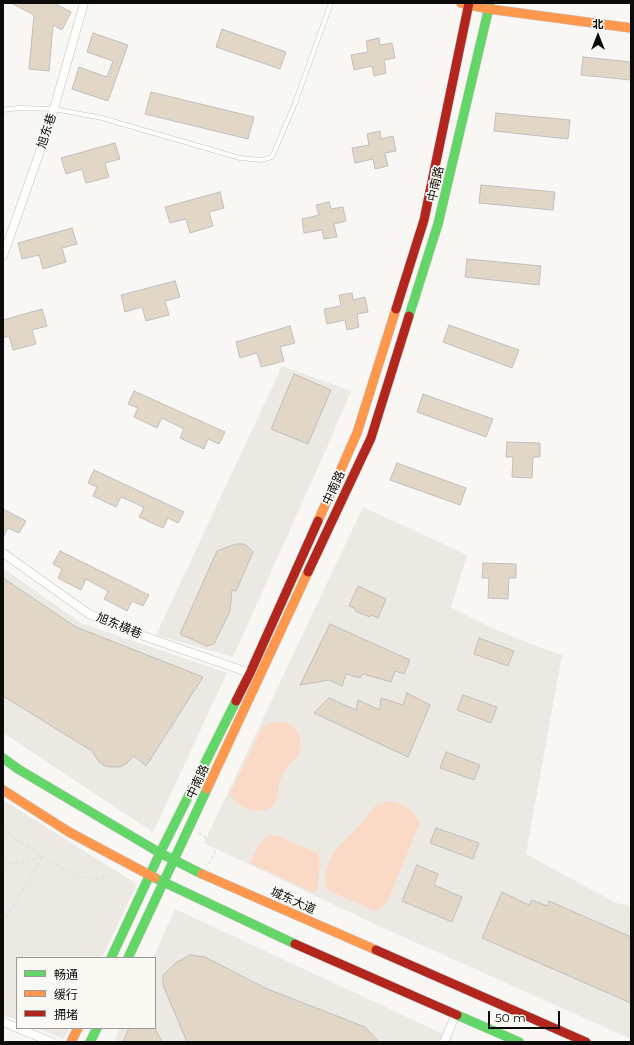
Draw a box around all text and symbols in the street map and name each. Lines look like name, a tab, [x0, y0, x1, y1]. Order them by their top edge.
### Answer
north arrow	[578, 16, 618, 56]
text: 北	[593, 17, 604, 31]
street label: 旭东巷	[35, 112, 59, 150]
street label: 中南路	[425, 165, 447, 203]
street label: 中南路	[320, 469, 348, 507]
street label: 旭东横巷	[94, 610, 144, 642]
street label: 中南路	[184, 763, 212, 801]
street label: 城东大道	[268, 885, 318, 917]
legend	[16, 957, 156, 1029]
text: 畅通	[54, 967, 78, 982]
text: 缓行	[54, 987, 78, 1002]
scale bar	[490, 1003, 562, 1029]
text: 拥堵	[54, 1007, 78, 1022]
text: 50 m	[495, 1010, 526, 1025]

